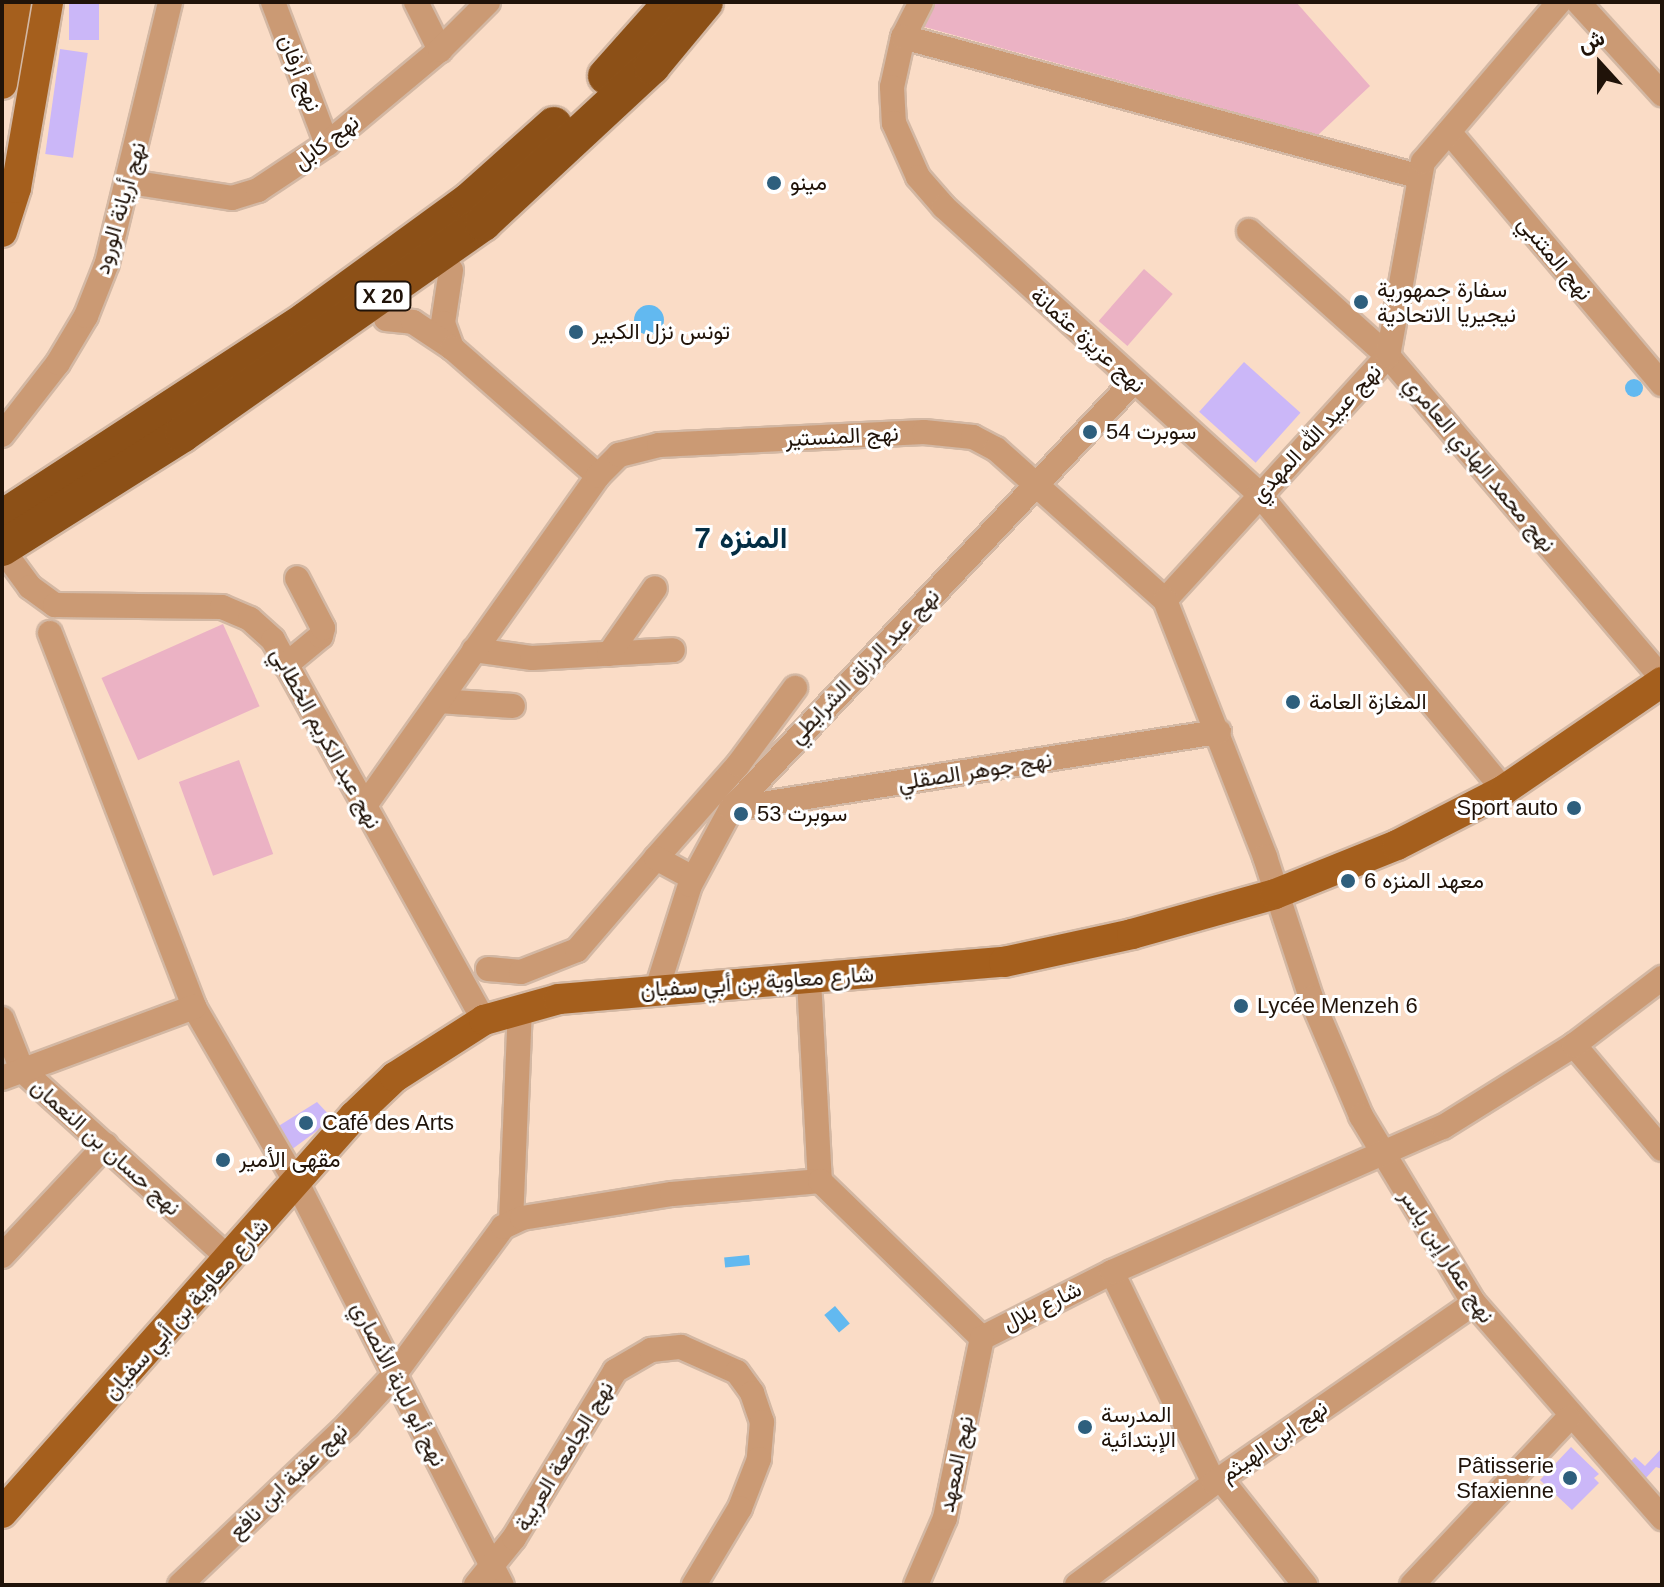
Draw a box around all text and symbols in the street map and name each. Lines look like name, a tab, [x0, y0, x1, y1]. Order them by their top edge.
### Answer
north arrow	[1560, 24, 1640, 104]
text: ش	[1574, 25, 1608, 58]
street label: نهج أرفان	[273, 31, 327, 115]
street label: نهج كابل	[288, 109, 364, 175]
street label: نهج أريانة الورود	[89, 139, 151, 277]
place label: مينو	[790, 170, 827, 196]
marker: مينو	[765, 174, 783, 192]
street label: نهج المتنبي	[1512, 210, 1598, 306]
place label: سفارة جمهورية نيجيريا الاتحادية	[1377, 276, 1516, 328]
road number: X 20	[353, 280, 413, 312]
street label: نهج عزيزة عثمانة	[1025, 282, 1151, 398]
marker: سفارة جمهورية نيجيريا الاتحادية	[1352, 293, 1370, 311]
place label: تونس نزل الكبير	[592, 319, 730, 345]
marker: تونس نزل الكبير	[567, 323, 585, 341]
street label: نهج عبيد الله المهدي	[1245, 358, 1387, 508]
street label: نهج محمد الهادي العامري	[1399, 371, 1561, 557]
place label: سوبرت 54	[1106, 419, 1196, 445]
street label: نهج المنستير	[785, 420, 899, 452]
marker: سوبرت 54	[1081, 423, 1099, 441]
district label: المنزه 7	[694, 520, 788, 556]
street label: نهج عبد الرزاق الشرايطي	[783, 583, 945, 749]
street label: نهج عبد الكريم الخطابي	[265, 643, 387, 833]
place label: المغازة العامة	[1309, 689, 1426, 715]
marker: المغازة العامة	[1284, 693, 1302, 711]
street label: نهج جوهر الصقلي	[896, 746, 1054, 796]
place label: Sport auto	[1456, 795, 1558, 821]
marker: Sport auto	[1565, 799, 1583, 817]
place label: سوبرت 53	[757, 801, 847, 827]
marker: سوبرت 53	[732, 805, 750, 823]
place label: معهد المنزه 6	[1364, 868, 1484, 894]
marker: معهد المنزه 6	[1339, 872, 1357, 890]
street label: شارع معاوية بن أبي سفيان	[639, 961, 875, 1003]
place label: Lycée Menzeh 6	[1257, 993, 1418, 1019]
marker: Lycée Menzeh 6	[1232, 997, 1250, 1015]
street label: نهج حسان بن النعمان	[26, 1073, 186, 1221]
place label: Café des Arts	[322, 1110, 455, 1136]
marker: Café des Arts	[297, 1114, 315, 1132]
place label: مقهى الأمير	[239, 1147, 340, 1173]
marker: مقهى الأمير	[214, 1151, 232, 1169]
street label: نهج عمار إبن ياسر	[1394, 1184, 1500, 1328]
street label: شارع معاوية بن أبي سفيان	[98, 1213, 274, 1405]
street label: شارع بلال	[998, 1276, 1086, 1336]
street label: نهج أبو لبابة الأنصاري	[346, 1297, 452, 1471]
street label: نهج الجامعة العربية	[509, 1376, 619, 1536]
street label: نهج ابن الهيثم	[1216, 1395, 1332, 1487]
place label: المدرسة الإبتدائية	[1101, 1401, 1176, 1452]
street label: نهج المعهد	[933, 1413, 979, 1515]
street label: نهج عقبة ابن نافع	[223, 1418, 353, 1544]
marker: المدرسة الإبتدائية	[1076, 1418, 1094, 1436]
place label: Pâtisserie Sfaxienne	[1456, 1452, 1554, 1504]
marker: Pâtisserie Sfaxienne	[1561, 1469, 1579, 1487]

